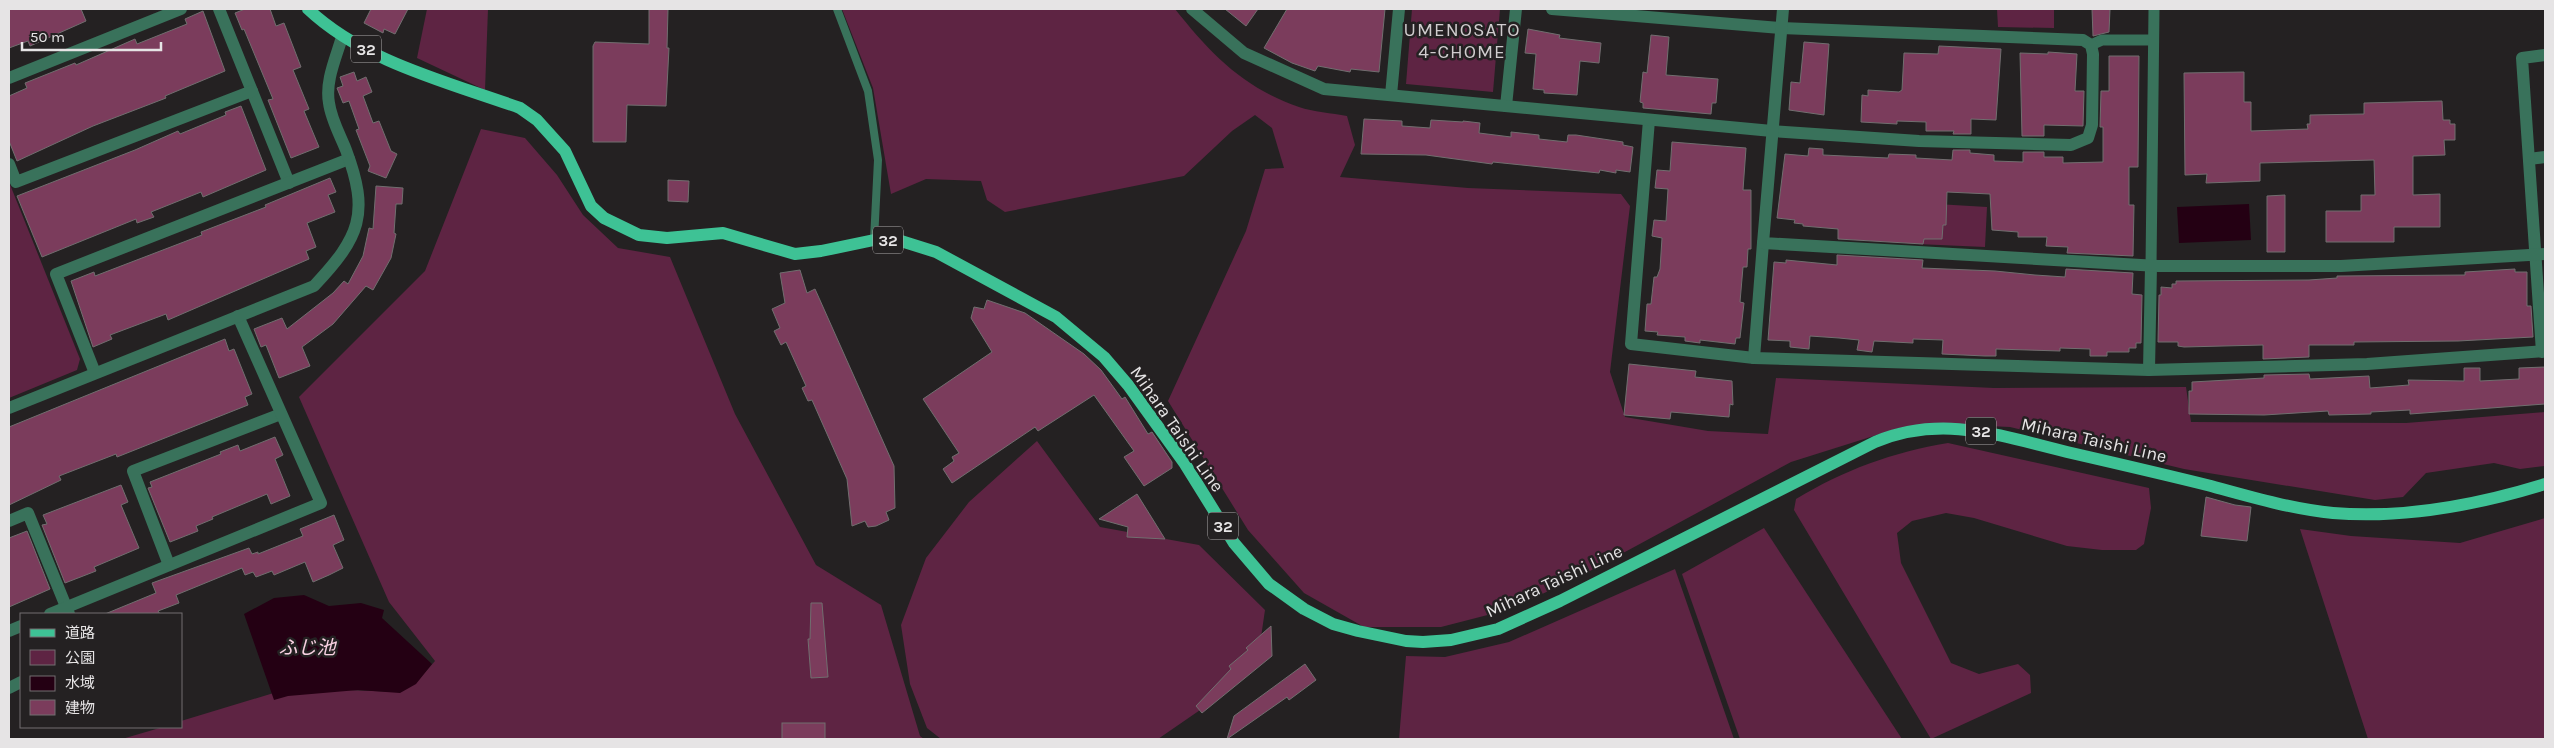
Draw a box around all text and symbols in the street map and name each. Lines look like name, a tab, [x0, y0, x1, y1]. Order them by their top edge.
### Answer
district label: UMENOSATO 4-CHOME	[1404, 19, 1520, 63]
scale bar	[22, 20, 161, 52]
text: 50 m	[30, 28, 65, 46]
road number: 32	[351, 36, 381, 62]
road number: 32	[873, 226, 903, 254]
street label: Mihara Taishi Line	[1125, 362, 1229, 496]
street label: Mihara Taishi Line	[2019, 413, 2169, 467]
road number: 32	[1966, 418, 1996, 444]
road number: 32	[1208, 512, 1238, 540]
street label: Mihara Taishi Line	[1482, 540, 1626, 622]
legend	[20, 613, 182, 728]
text: 道路	[65, 624, 95, 642]
water label: ふじ池	[278, 637, 337, 659]
text: 公園	[65, 649, 95, 667]
text: 水域	[65, 674, 95, 692]
text: 建物	[65, 699, 95, 717]

